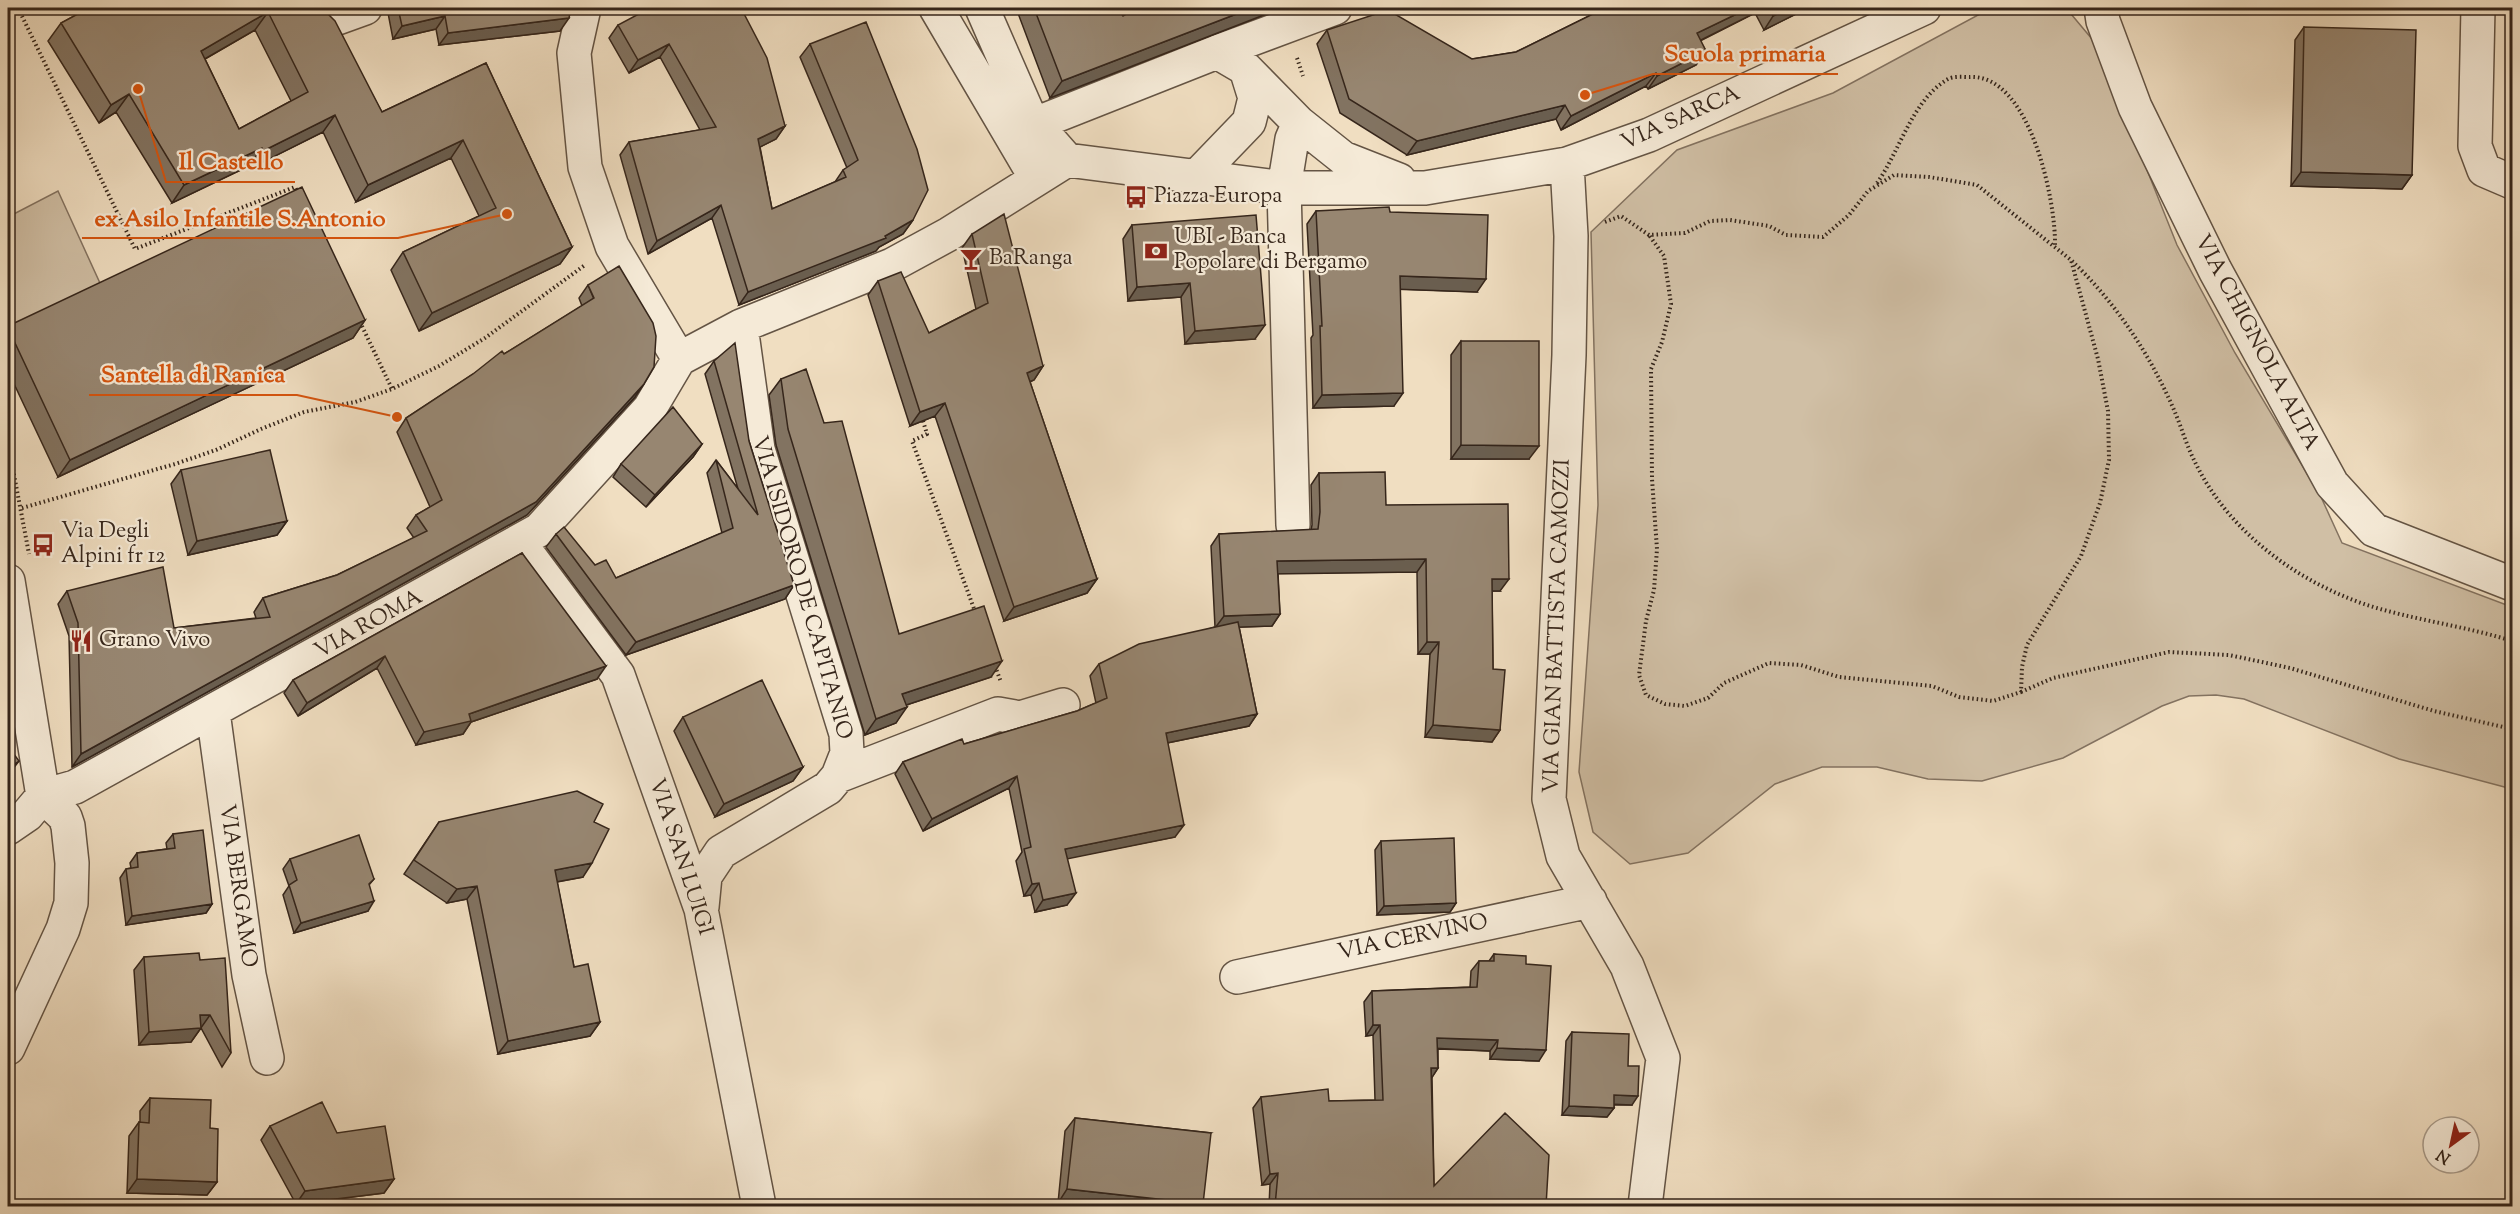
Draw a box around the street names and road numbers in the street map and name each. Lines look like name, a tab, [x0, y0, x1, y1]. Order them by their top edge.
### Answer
street label: VIA SARCA	[1616, 78, 1746, 160]
street label: VIA CHIGNOLA ALTA	[2185, 229, 2327, 457]
street label: VIA ISIDORO DE CAPITANIO	[742, 432, 860, 744]
street label: VIA GIAN BATTISTA CAMOZZI	[1536, 458, 1580, 794]
street label: VIA ROMA	[309, 582, 429, 668]
street label: VIA SAN LUIGI	[640, 775, 720, 939]
street label: VIA BERGAMO	[210, 802, 264, 970]
street label: VIA CERVINO	[1335, 906, 1491, 970]

